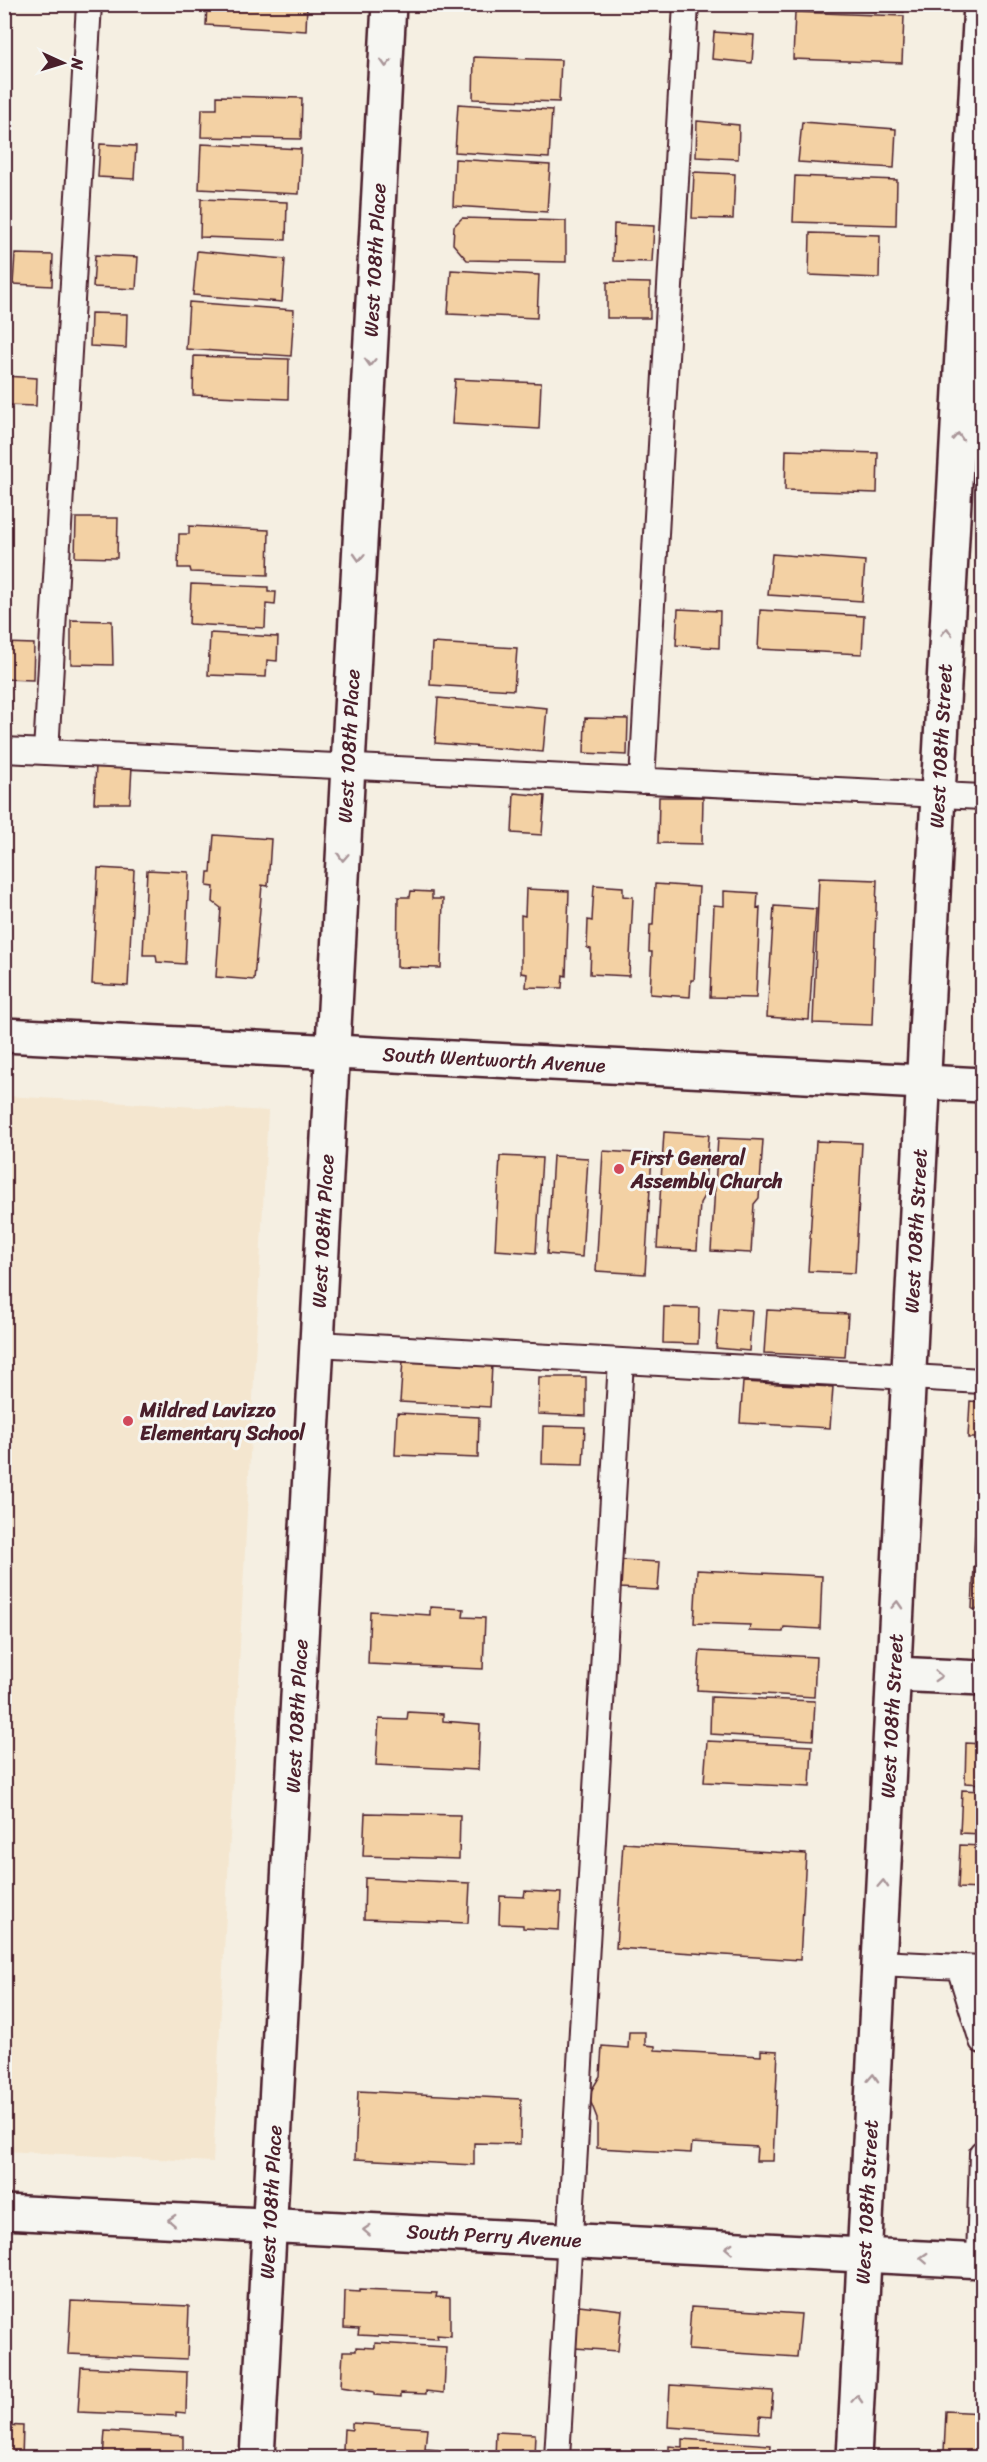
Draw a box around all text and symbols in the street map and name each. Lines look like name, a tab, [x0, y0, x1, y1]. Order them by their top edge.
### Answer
north arrow	[33, 33, 93, 93]
text: N	[63, 56, 92, 71]
one-way arrow	[379, 58, 392, 67]
street label: West 108th Place	[353, 182, 397, 338]
one-way arrow	[363, 358, 376, 367]
one-way arrow	[951, 433, 964, 442]
one-way arrow	[353, 553, 366, 562]
one-way arrow	[941, 627, 954, 636]
street label: West 108th Street	[919, 663, 963, 829]
street label: West 108th Place	[327, 668, 371, 824]
one-way arrow	[337, 852, 350, 861]
street label: South Wentworth Avenue	[382, 1037, 607, 1083]
place label: First General Assembly Church	[630, 1141, 783, 1199]
street label: West 108th Street	[894, 1148, 938, 1314]
street label: West 108th Place	[301, 1153, 345, 1309]
marker: First General Assembly Church	[612, 1162, 626, 1176]
place label: Mildred Lavizzo Elementary School	[139, 1393, 306, 1451]
marker: Mildred Lavizzo Elementary School	[121, 1414, 135, 1428]
one-way arrow	[891, 1601, 904, 1610]
street label: West 108th Street	[870, 1633, 914, 1799]
street label: West 108th Place	[275, 1638, 319, 1794]
one-way arrow	[934, 1670, 943, 1683]
one-way arrow	[876, 1879, 889, 1888]
one-way arrow	[866, 2074, 879, 2083]
street label: West 108th Street	[845, 2119, 889, 2285]
street label: West 108th Place	[249, 2124, 293, 2280]
one-way arrow	[168, 2214, 177, 2227]
street label: South Perry Avenue	[406, 2214, 583, 2258]
one-way arrow	[362, 2223, 371, 2236]
one-way arrow	[725, 2242, 734, 2255]
one-way arrow	[920, 2252, 929, 2265]
one-way arrow	[850, 2395, 863, 2404]

